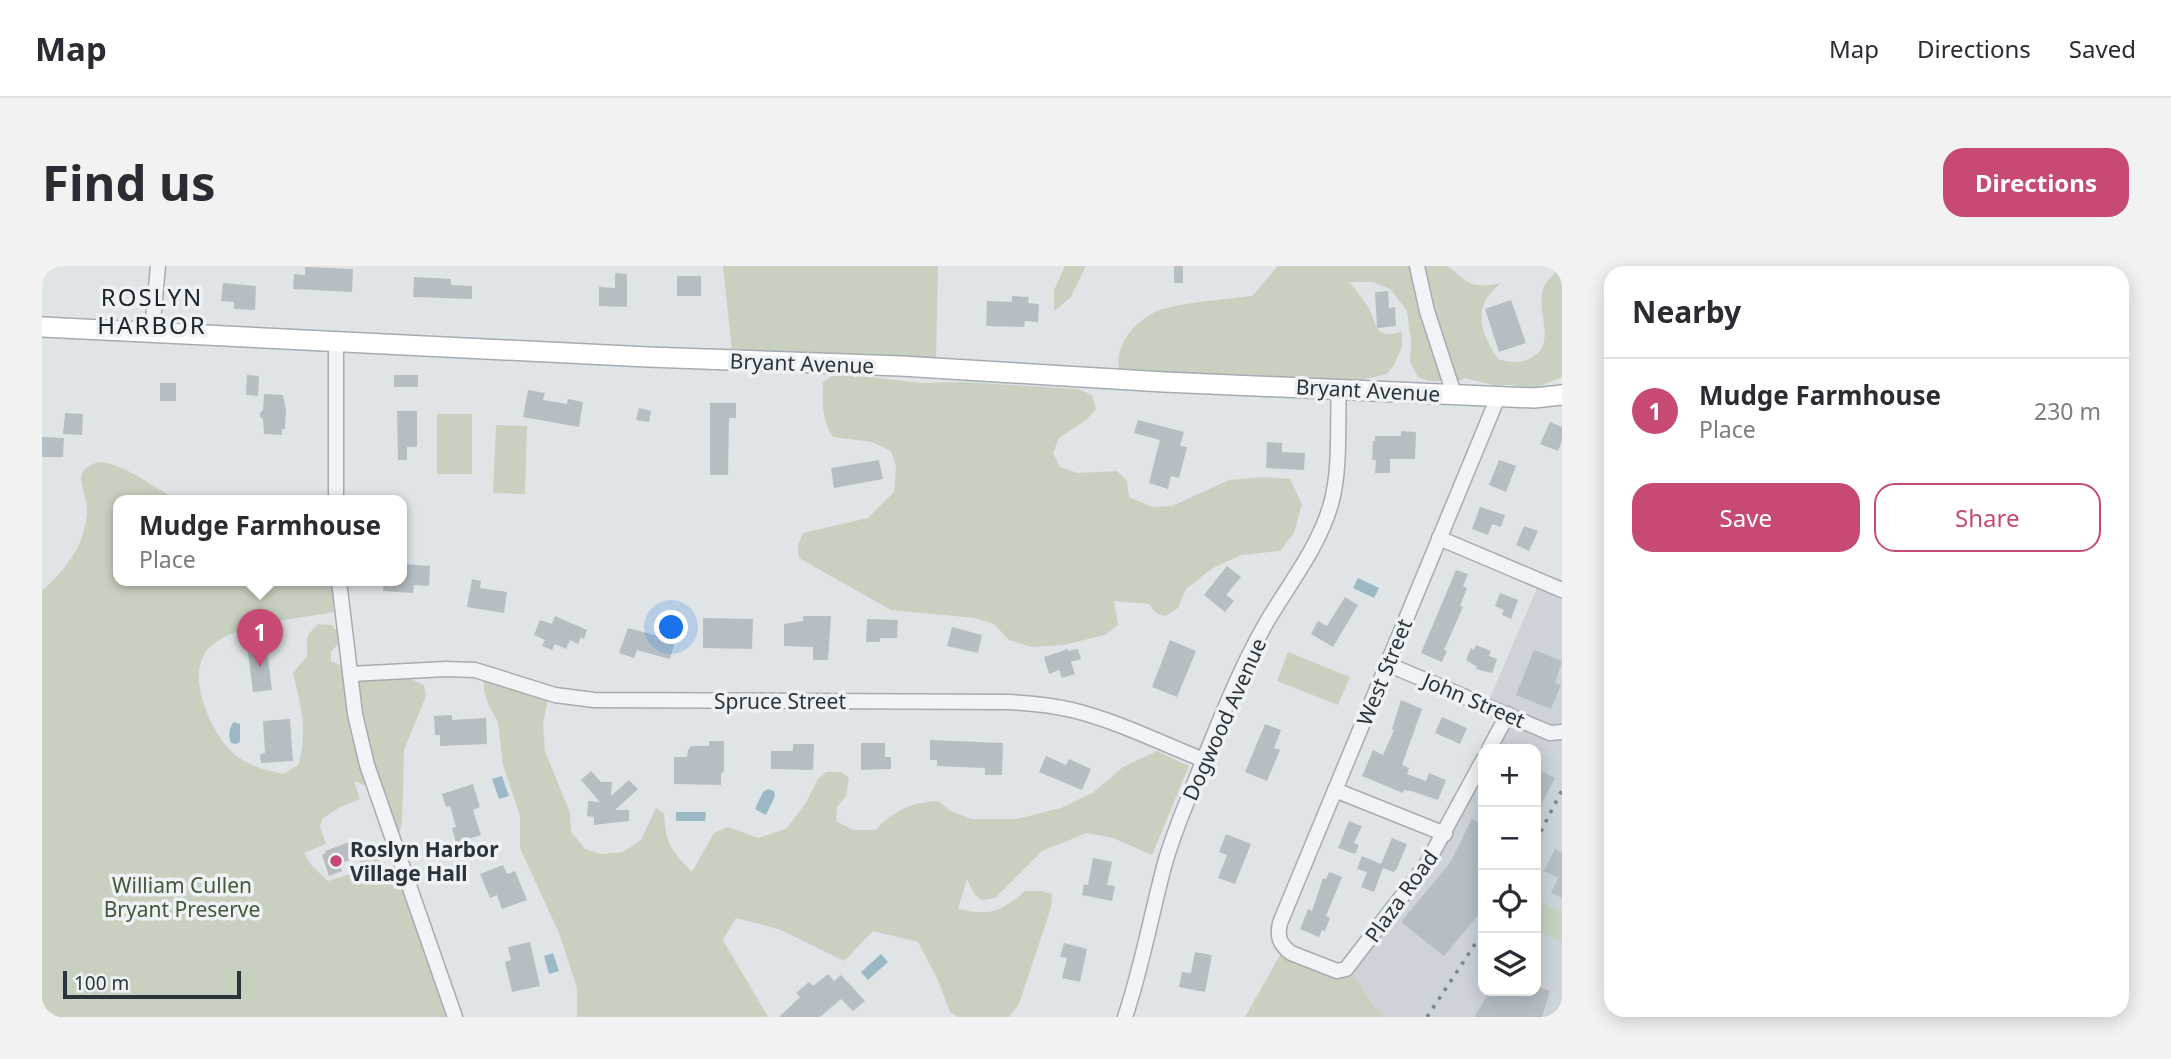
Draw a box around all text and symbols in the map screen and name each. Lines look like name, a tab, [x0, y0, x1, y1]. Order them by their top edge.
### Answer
text: Map	[35, 26, 107, 71]
text: Map	[1829, 32, 1879, 65]
text: Directions	[1917, 32, 2031, 65]
text: Saved	[2069, 32, 2136, 65]
button: Directions	[1943, 148, 2129, 217]
text: Find us	[42, 149, 216, 215]
district label: ROSLYN HARBOR	[97, 280, 207, 341]
text: Nearby	[1632, 291, 1741, 332]
street label: Bryant Avenue	[729, 346, 875, 380]
street label: Bryant Avenue	[1295, 372, 1441, 408]
text: Mudge Farmhouse	[1699, 377, 1941, 413]
text: 1	[1648, 395, 1662, 427]
text: 230 m	[2034, 395, 2101, 427]
text: Place	[1699, 413, 1756, 445]
button: Save	[1632, 483, 1860, 552]
button: Share	[1874, 483, 2101, 552]
popup	[113, 495, 407, 586]
text: Mudge Farmhouse	[139, 507, 381, 543]
text: Place	[139, 543, 196, 575]
pin: 1	[237, 609, 283, 667]
your location	[654, 610, 688, 644]
street label: West Street	[1350, 614, 1418, 729]
street label: Dogwood Avenue	[1176, 633, 1272, 805]
street label: John Street	[1417, 665, 1530, 734]
street label: Spruce Street	[714, 687, 846, 715]
map controls	[1478, 744, 1541, 996]
button: +	[1478, 744, 1541, 807]
button: −	[1478, 807, 1541, 870]
place label: Roslyn Harbor Village Hall	[350, 835, 499, 887]
street label: Plaza Road	[1358, 844, 1444, 948]
marker: Roslyn Harbor Village Hall	[328, 853, 344, 869]
button: locate	[1478, 870, 1541, 933]
park label: William Cullen Bryant Preserve	[104, 871, 260, 923]
button: layers	[1478, 933, 1541, 996]
scale bar	[63, 968, 242, 1000]
text: 100 m	[74, 970, 129, 996]

